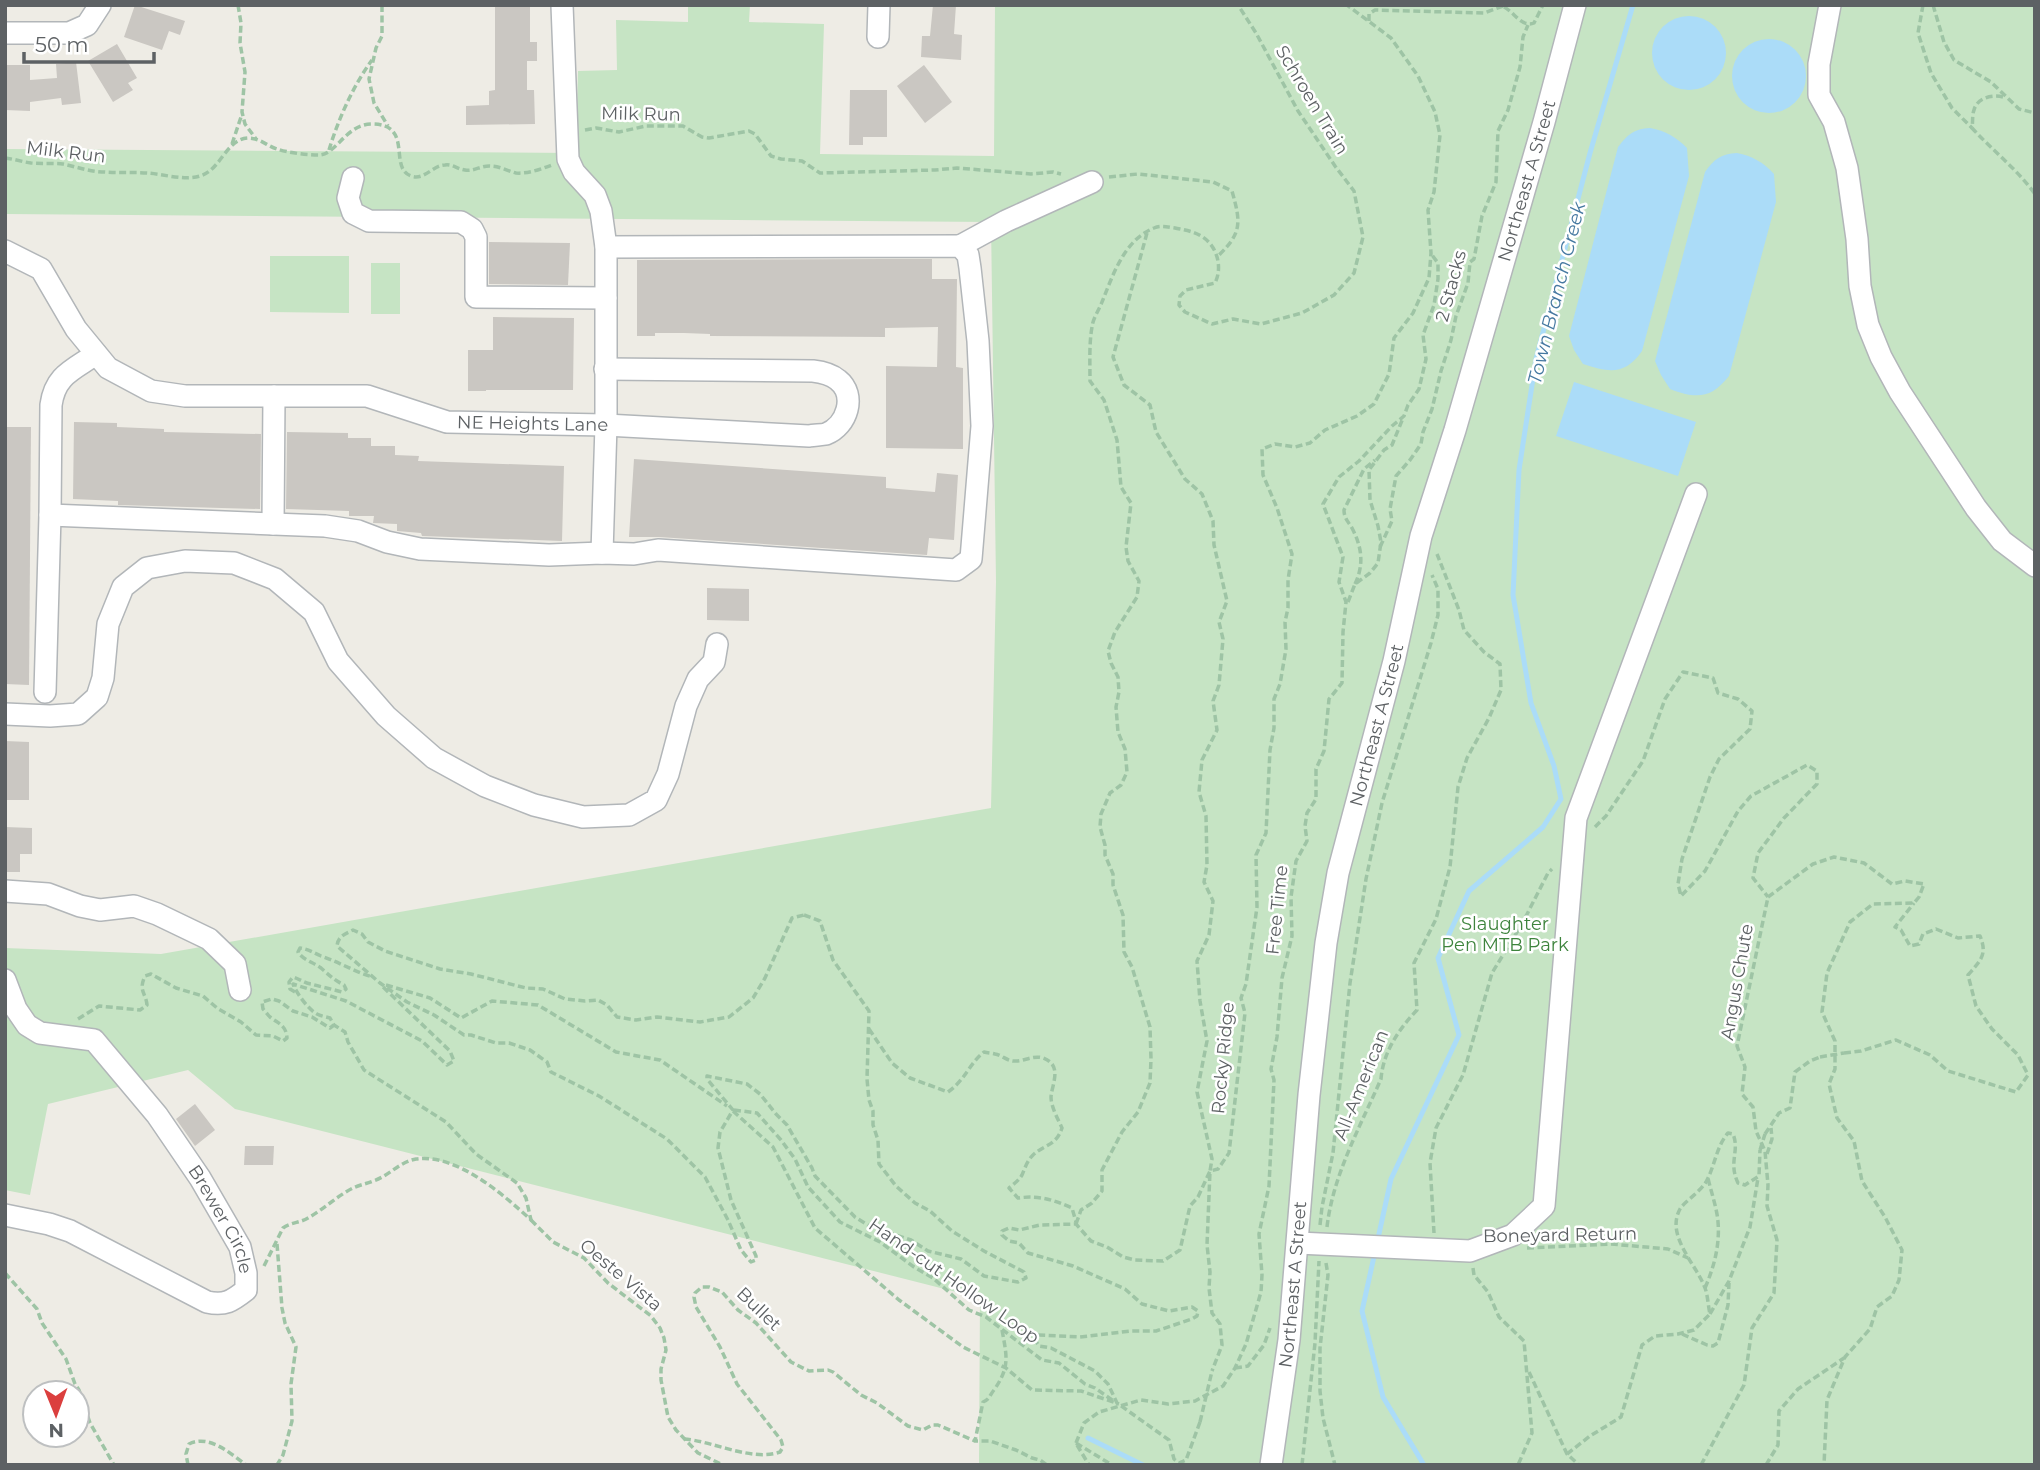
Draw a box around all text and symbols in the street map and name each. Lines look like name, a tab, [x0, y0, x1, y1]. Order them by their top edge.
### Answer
scale bar	[24, 21, 154, 65]
text: 50 m	[35, 32, 89, 57]
street label: Schroen Train	[1271, 41, 1353, 159]
street label: Northeast A Street	[1493, 98, 1560, 264]
street label: Milk Run	[601, 102, 681, 126]
street label: Milk Run	[25, 136, 107, 168]
water label: Town Branch Creek	[1523, 199, 1590, 387]
street label: 2 Stacks	[1431, 248, 1471, 324]
street label: NE Heights Lane	[457, 411, 609, 436]
street label: Northeast A Street	[1345, 642, 1408, 809]
street label: Free Time	[1261, 864, 1293, 956]
park label: Slaughter Pen MTB Park	[1441, 913, 1569, 956]
street label: Angus Chute	[1716, 922, 1758, 1042]
street label: Rocky Ridge	[1207, 1001, 1239, 1115]
street label: All-American	[1329, 1027, 1393, 1143]
street label: Brewer Circle	[183, 1161, 257, 1276]
street label: Northeast A Street	[1274, 1200, 1311, 1369]
street label: Hand-cut Hollow Loop	[864, 1214, 1044, 1348]
street label: Boneyard Return	[1483, 1223, 1637, 1247]
street label: Oeste Vista	[575, 1234, 667, 1316]
street label: Bullet	[732, 1282, 786, 1336]
north arrow	[21, 1379, 91, 1449]
text: N	[48, 1419, 64, 1442]

